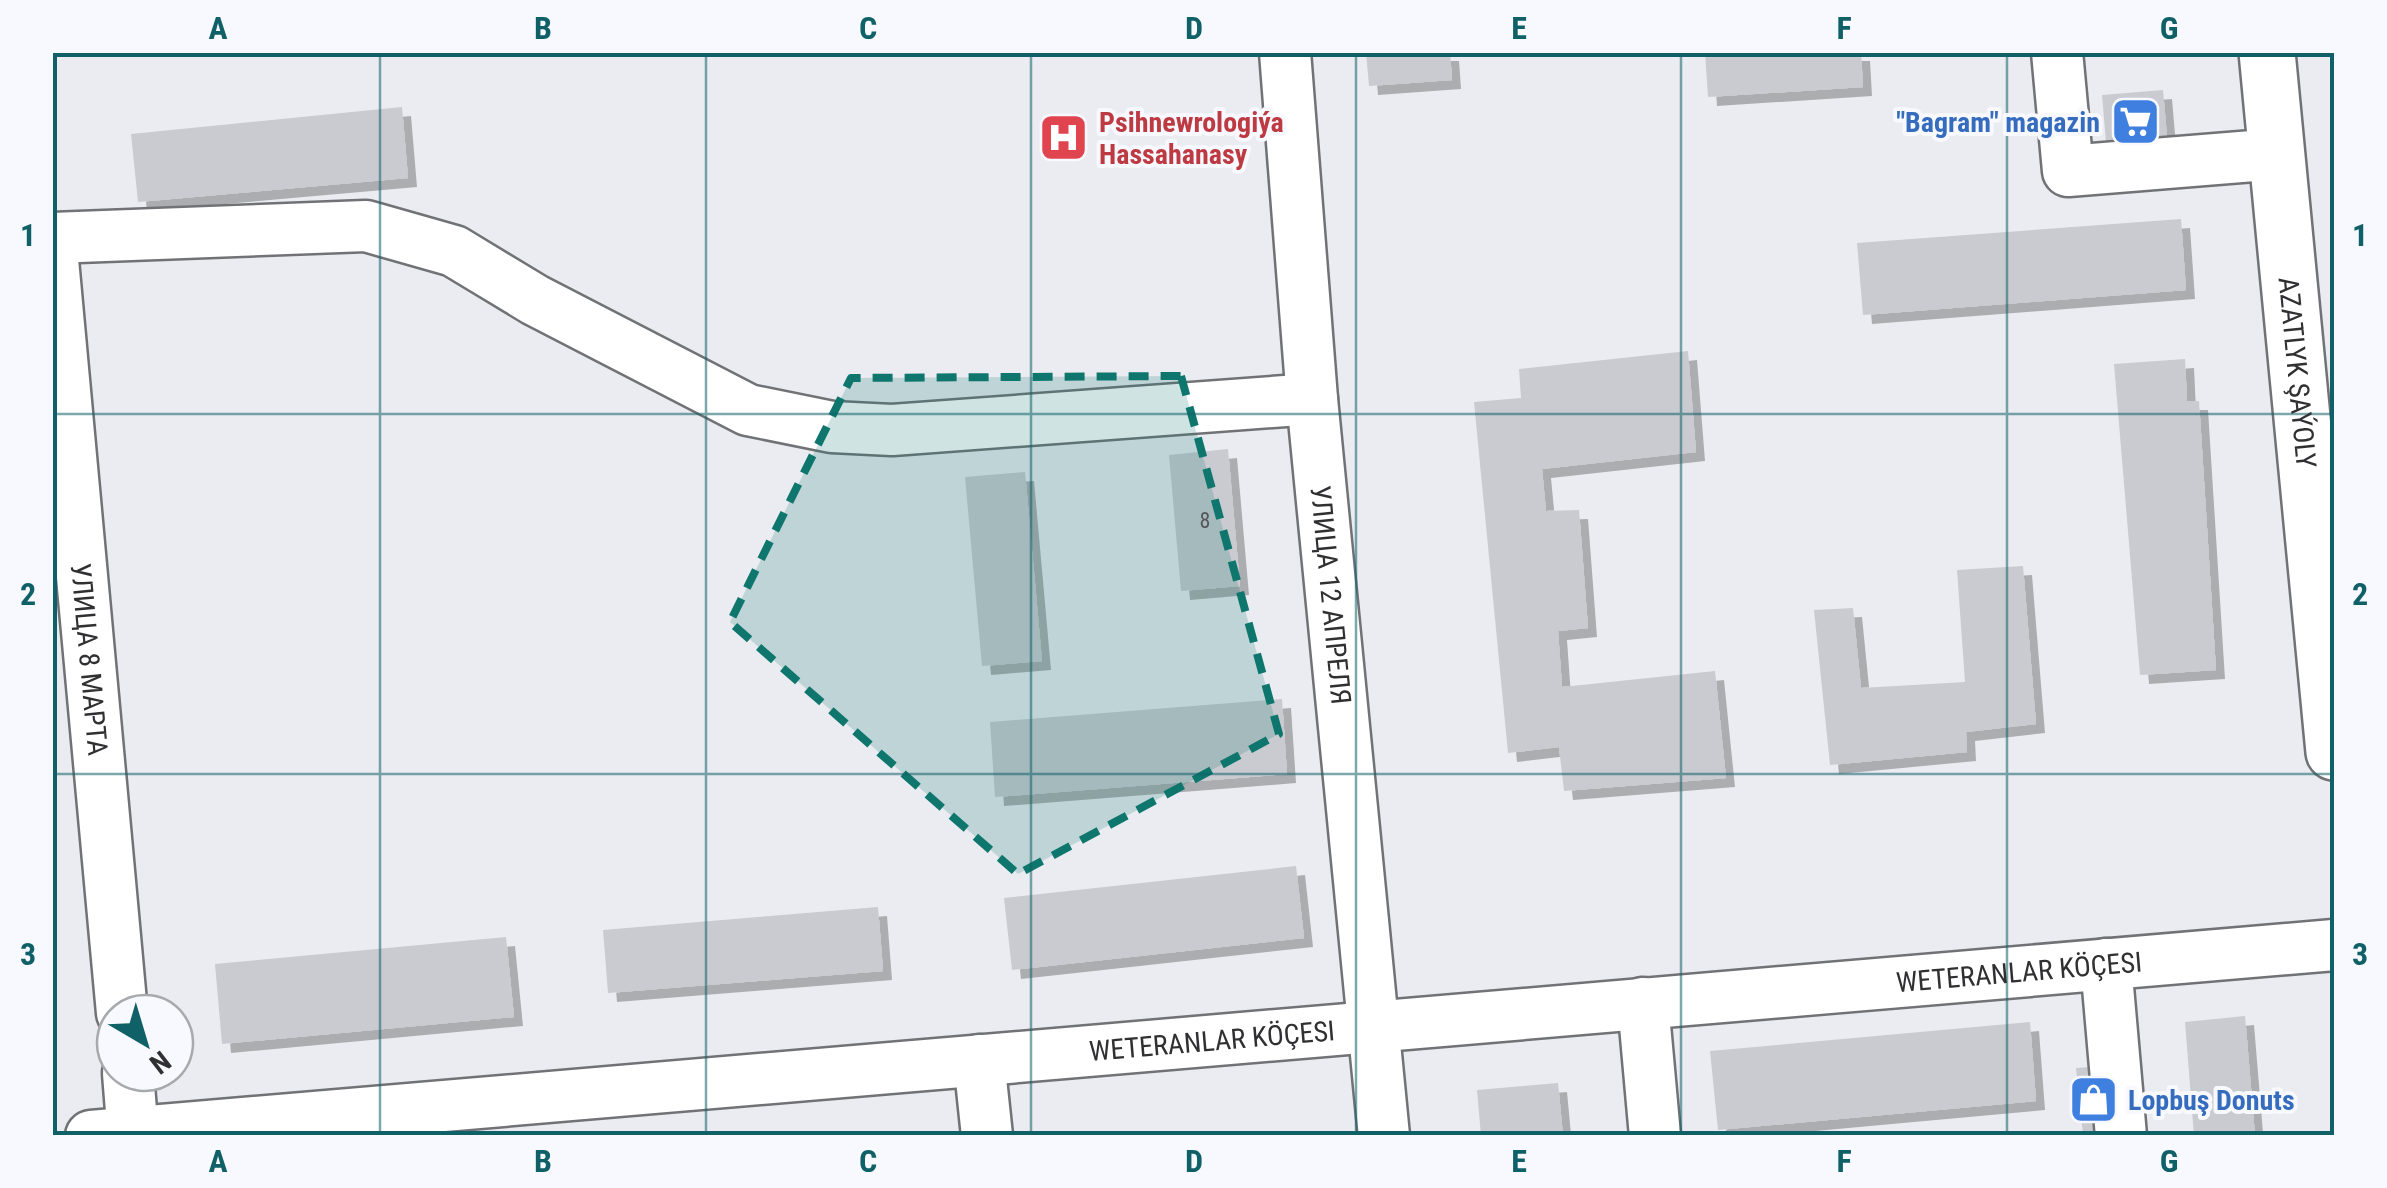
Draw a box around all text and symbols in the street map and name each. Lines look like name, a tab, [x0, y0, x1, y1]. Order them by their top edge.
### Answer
text: A	[208, 9, 228, 47]
text: B	[534, 9, 552, 47]
text: C	[859, 9, 877, 47]
text: D	[1185, 9, 1203, 47]
text: E	[1511, 9, 1527, 47]
text: F	[1836, 9, 1852, 47]
text: G	[2160, 9, 2178, 47]
supermarket icon: "Bagram" magazin	[2109, 96, 2161, 148]
place label: Psihnewrologiýa Hassahanasy	[1099, 106, 1284, 171]
place label: "Bagram" magazin	[1896, 106, 2100, 139]
hospital icon: Psihnewrologiýa Hassahanasy	[1038, 112, 1090, 164]
text: 1	[20, 216, 36, 254]
text: 1	[2352, 216, 2368, 254]
street label: AZATLYK ŞAÝOLY	[2272, 276, 2323, 470]
street label: УЛИЦА 12 АПРЕЛЯ	[1304, 484, 1358, 706]
house number: 8	[1200, 508, 1210, 533]
street label: УЛИЦА 8 МАРТА	[64, 562, 115, 757]
text: 2	[20, 575, 36, 613]
text: 2	[2352, 575, 2368, 613]
text: 3	[20, 935, 36, 973]
text: 3	[2352, 935, 2368, 973]
street label: WETERANLAR KÖÇESI	[1895, 945, 2143, 999]
north arrow	[95, 993, 195, 1093]
street label: WETERANLAR KÖÇESI	[1088, 1014, 1336, 1067]
text: N	[143, 1044, 177, 1081]
shop icon: Lopbuş Donuts	[2067, 1074, 2119, 1126]
place label: Lopbuş Donuts	[2128, 1084, 2295, 1117]
text: A	[208, 1142, 228, 1180]
text: B	[534, 1142, 552, 1180]
text: C	[859, 1142, 877, 1180]
text: D	[1185, 1142, 1203, 1180]
text: E	[1511, 1142, 1527, 1180]
text: F	[1836, 1142, 1852, 1180]
text: G	[2160, 1142, 2178, 1180]

